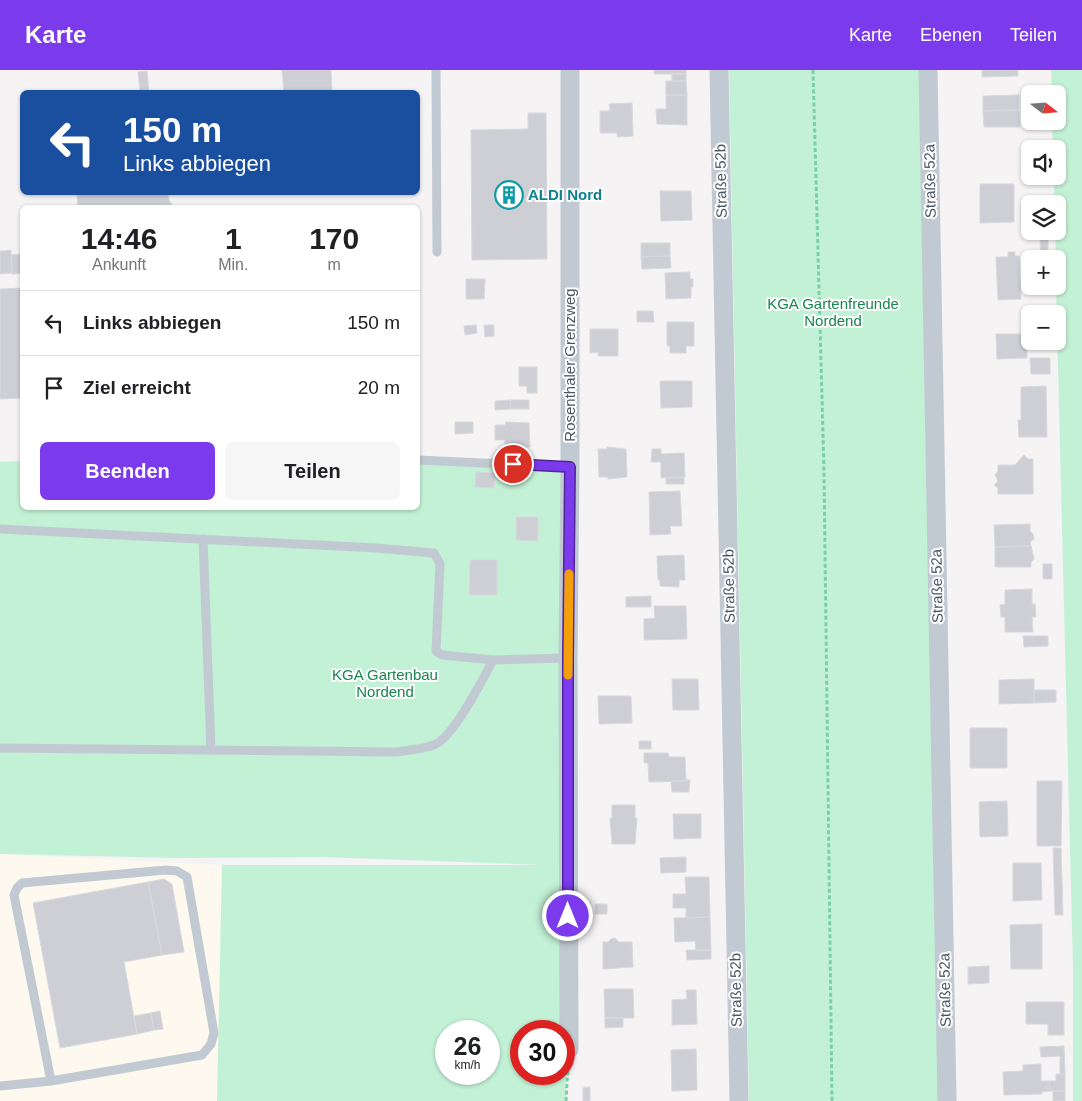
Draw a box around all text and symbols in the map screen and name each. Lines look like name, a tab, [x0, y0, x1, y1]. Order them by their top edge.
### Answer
text: Karte	[25, 21, 86, 48]
text: Karte	[849, 25, 892, 45]
text: Ebenen	[920, 25, 982, 45]
text: Teilen	[1010, 25, 1057, 45]
north arrow	[1021, 85, 1066, 130]
map controls	[1021, 85, 1066, 350]
icon: left	[40, 110, 105, 175]
text: 150 m	[123, 110, 222, 149]
button: sound	[1021, 140, 1066, 185]
street label: Straße 52a	[920, 143, 939, 218]
street label: Straße 52b	[711, 144, 730, 218]
text: Links abbiegen	[123, 151, 271, 176]
building icon: ALDI Nord	[494, 180, 524, 210]
place label: ALDI Nord	[528, 186, 602, 203]
button: layers	[1021, 195, 1066, 240]
text: 14:46	[81, 222, 157, 255]
text: 1	[225, 222, 242, 255]
text: 170	[309, 222, 359, 255]
button: +	[1021, 250, 1066, 295]
text: Ankunft	[92, 256, 146, 273]
text: Min.	[218, 256, 248, 273]
text: m	[328, 256, 341, 273]
street label: Rosenthaler Grenzweg	[561, 288, 578, 442]
park label: KGA Gartenfreunde Nordend	[767, 295, 899, 329]
button: −	[1021, 305, 1066, 350]
icon: left	[40, 309, 68, 337]
text: Links abbiegen	[83, 312, 221, 333]
text: 150 m	[347, 312, 400, 333]
icon: arrive	[40, 374, 68, 402]
text: Ziel erreicht	[83, 377, 191, 398]
text: 20 m	[358, 377, 400, 398]
button: Beenden	[40, 442, 215, 500]
button: Teilen	[225, 442, 400, 500]
pin	[492, 443, 534, 485]
icon: arrive	[499, 450, 527, 478]
street label: Straße 52a	[927, 548, 946, 623]
street label: Straße 52b	[719, 549, 738, 623]
park label: KGA Gartenbau Nordend	[332, 666, 438, 700]
position arrow	[541, 889, 593, 941]
street label: Straße 52a	[935, 952, 954, 1027]
street label: Straße 52b	[726, 953, 745, 1027]
speed limit sign: 30	[510, 1020, 575, 1085]
text: 26	[454, 1032, 481, 1060]
text: km/h	[454, 1058, 481, 1072]

